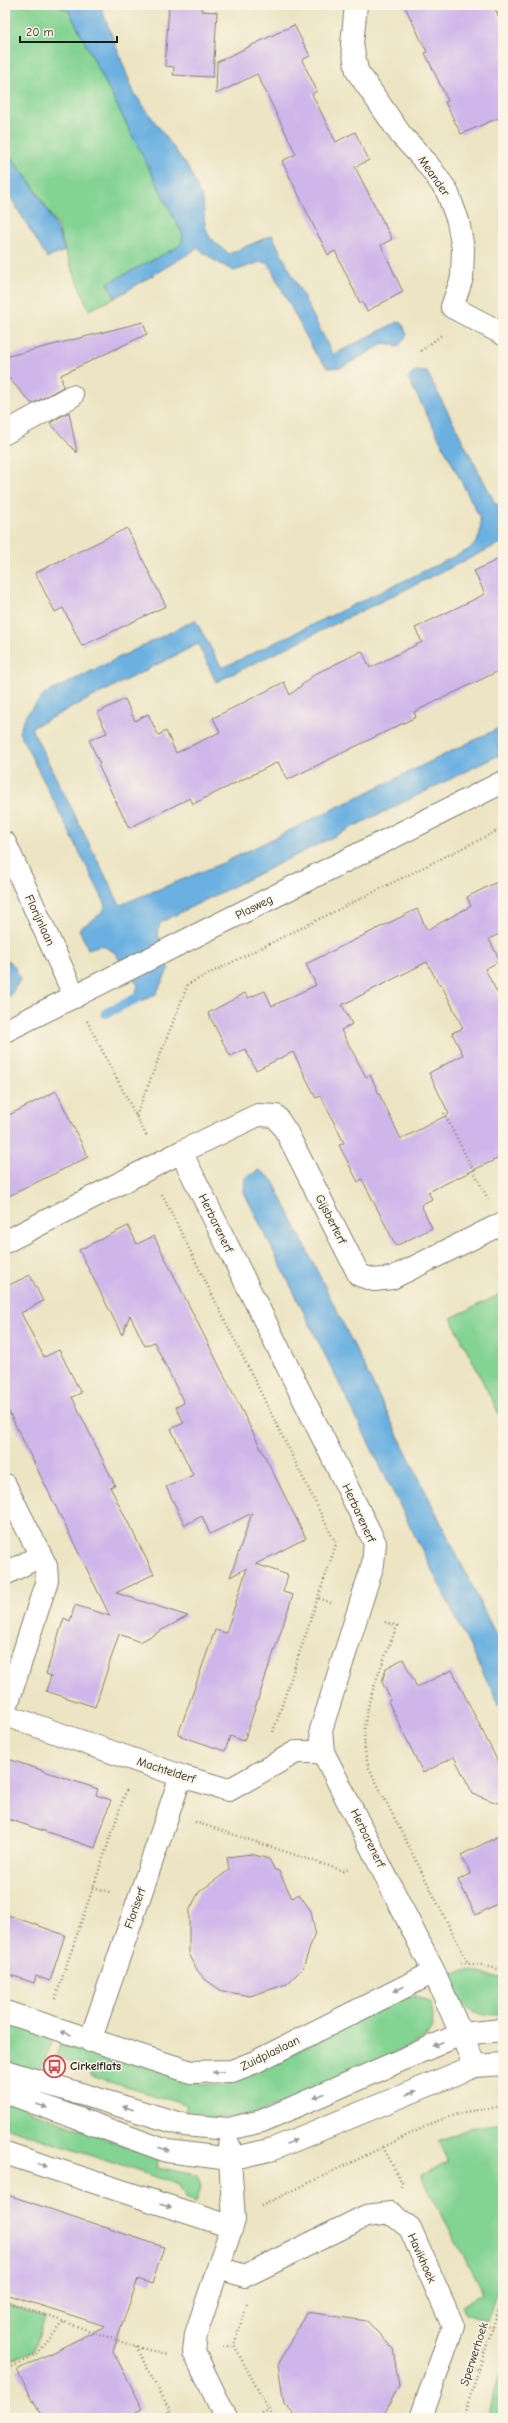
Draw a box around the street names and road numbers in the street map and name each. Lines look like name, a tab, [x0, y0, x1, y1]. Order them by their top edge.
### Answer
street label: Meander	[415, 153, 453, 199]
street label: Florijnlaan	[22, 892, 58, 948]
street label: Plasweg	[233, 892, 275, 922]
street label: Herbarenerf	[196, 1191, 236, 1255]
street label: Gijsberterf	[313, 1192, 350, 1247]
street label: Herbarenerf	[339, 1481, 379, 1545]
street label: Machtelderf	[135, 1754, 198, 1786]
street label: Herbarenerf	[348, 1806, 388, 1870]
street label: Floriserf	[121, 1885, 149, 1930]
street label: Zuidplaslaan	[238, 2033, 302, 2073]
street label: Havikhoek	[405, 2231, 439, 2285]
street label: Sperwerhoek	[457, 2320, 491, 2388]

